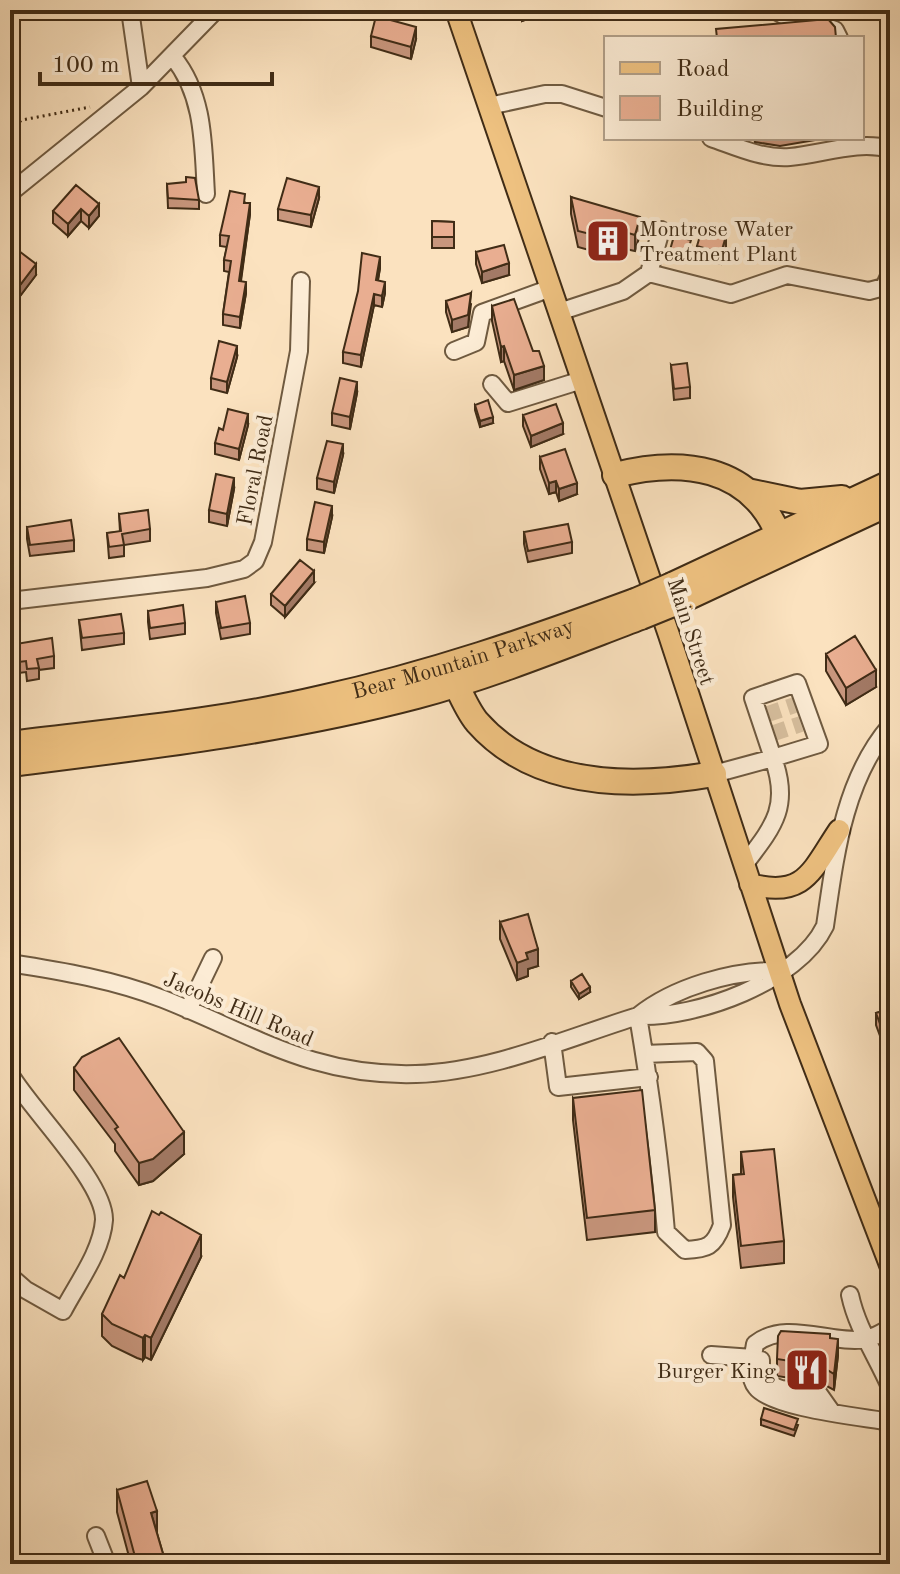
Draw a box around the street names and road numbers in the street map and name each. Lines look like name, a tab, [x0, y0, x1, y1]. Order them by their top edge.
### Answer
street label: Floral Road	[234, 413, 278, 528]
street label: Main Street	[662, 575, 718, 688]
street label: Bear Mountain Parkway	[350, 615, 578, 704]
street label: Jacobs Hill Road	[160, 968, 316, 1051]

